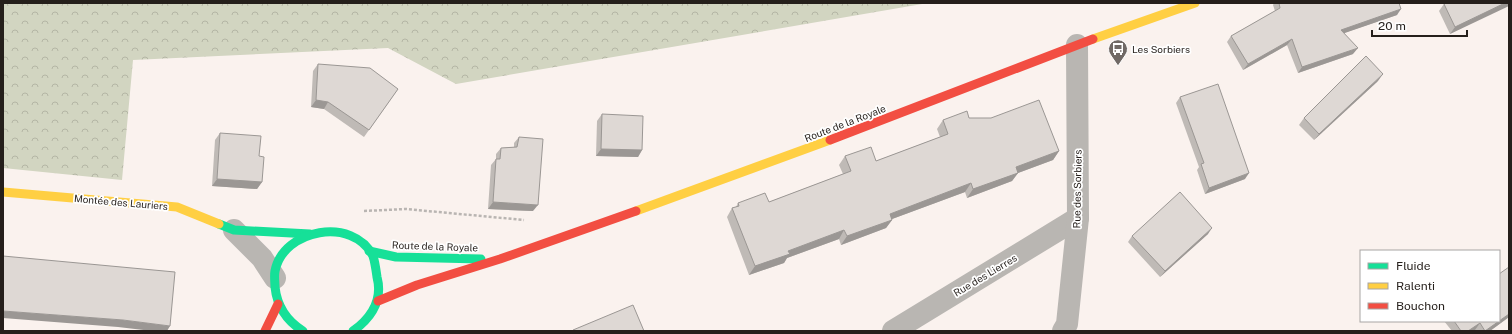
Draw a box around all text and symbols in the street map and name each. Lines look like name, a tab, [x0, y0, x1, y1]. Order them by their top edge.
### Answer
scale bar	[1372, 12, 1467, 38]
text: 20 m	[1378, 19, 1406, 33]
bus stop icon: Les Sorbiers	[1107, 38, 1129, 66]
place label: Les Sorbiers	[1132, 43, 1190, 55]
street label: Route de la Royale	[803, 102, 888, 144]
street label: Rue des Sorbiers	[1070, 150, 1084, 228]
street label: Montée des Lauriers	[73, 192, 169, 212]
street label: Route de la Royale	[392, 239, 479, 254]
legend	[1360, 250, 1500, 322]
street label: Rue des Lierres	[951, 251, 1019, 299]
text: Fluide	[1396, 259, 1431, 273]
text: Ralenti	[1396, 279, 1435, 293]
text: Bouchon	[1396, 299, 1445, 313]

